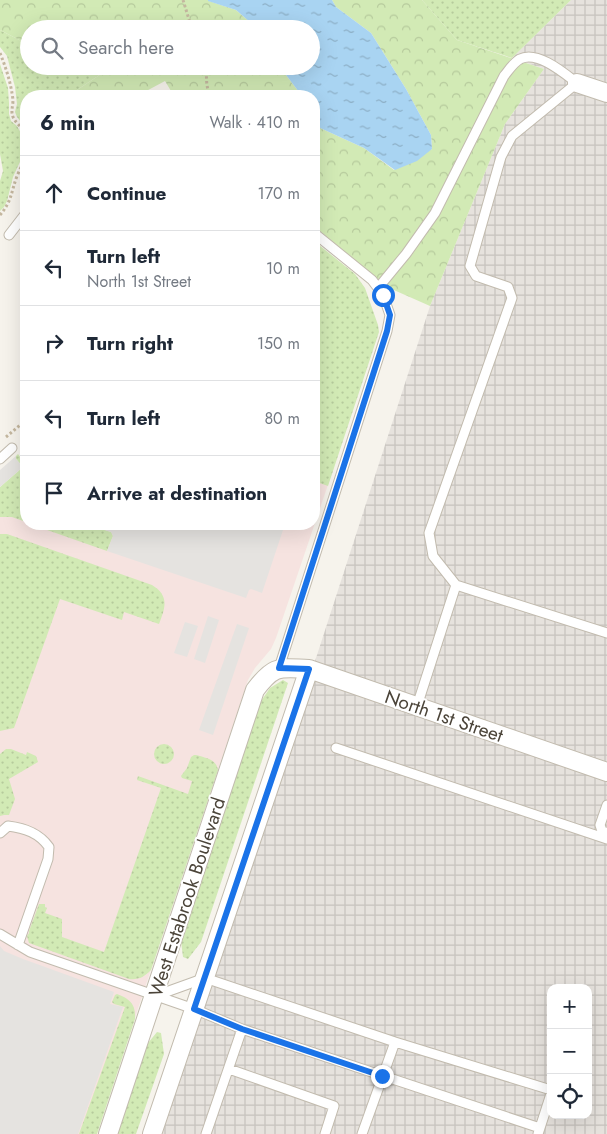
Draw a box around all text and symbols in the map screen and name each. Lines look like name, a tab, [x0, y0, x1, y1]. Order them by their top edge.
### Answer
search box	[20, 20, 320, 75]
icon: search	[38, 34, 66, 62]
text: Search here	[78, 34, 174, 61]
text: 6 min	[40, 108, 95, 138]
text: Walk · 410 m	[210, 111, 300, 134]
icon: ahead	[40, 179, 68, 207]
text: Continue	[87, 180, 166, 207]
text: 170 m	[258, 182, 300, 205]
text: Turn left	[87, 243, 160, 270]
icon: left	[40, 254, 68, 282]
text: 10 m	[266, 257, 300, 280]
text: North 1st Street	[87, 270, 191, 293]
route start	[372, 284, 395, 307]
icon: right	[40, 329, 68, 357]
text: Turn right	[87, 330, 173, 357]
text: 150 m	[257, 332, 300, 355]
icon: left	[40, 404, 68, 432]
text: Turn left	[87, 405, 160, 432]
text: 80 m	[264, 407, 300, 430]
icon: arrive	[40, 479, 68, 507]
text: Arrive at destination	[87, 480, 267, 507]
street label: North 1st Street	[381, 683, 507, 749]
street label: West Estabrook Boulevard	[142, 794, 232, 1000]
map controls	[547, 984, 592, 1119]
button: +	[547, 984, 592, 1029]
button: −	[547, 1029, 592, 1074]
route end	[371, 1065, 394, 1088]
button: locate	[547, 1074, 592, 1119]

